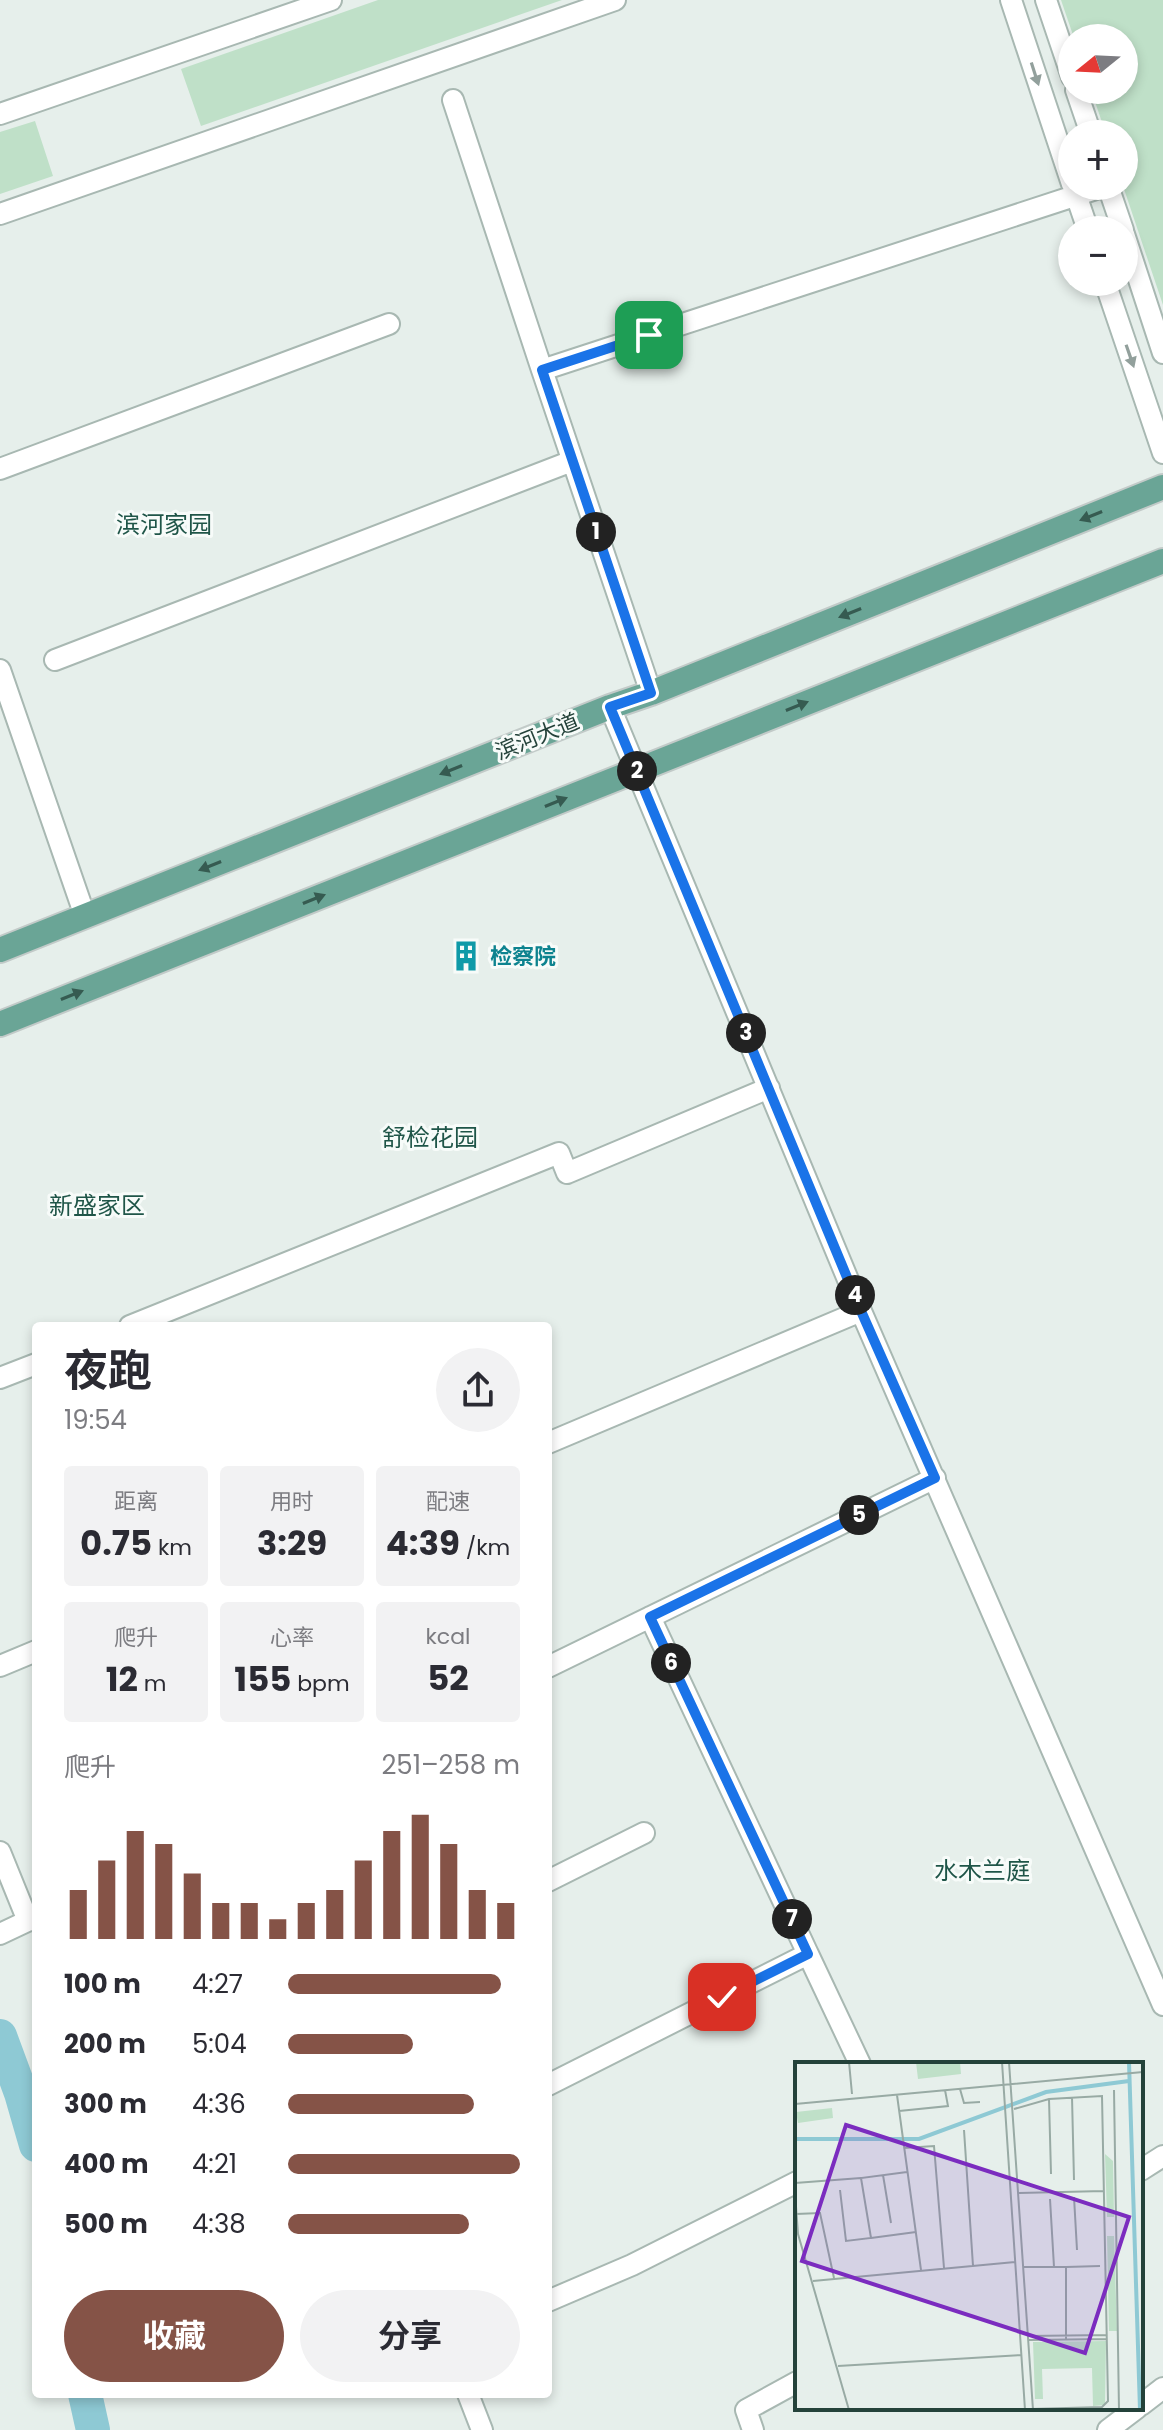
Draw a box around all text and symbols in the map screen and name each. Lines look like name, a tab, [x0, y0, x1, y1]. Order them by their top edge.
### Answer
north arrow	[1058, 24, 1138, 104]
map controls	[1058, 24, 1138, 296]
one-way arrow	[1030, 62, 1042, 86]
button: +	[1058, 120, 1138, 200]
button: −	[1058, 216, 1138, 296]
pin	[615, 301, 683, 369]
icon: arrive	[627, 313, 671, 357]
one-way arrow	[1125, 344, 1137, 368]
district label: 滨河家园	[116, 508, 212, 541]
one-way arrow	[1079, 510, 1103, 523]
pin: 1	[576, 512, 616, 552]
text: 1	[592, 516, 600, 547]
one-way arrow	[838, 607, 862, 620]
one-way arrow	[785, 699, 809, 712]
street label: 滨河大道	[491, 706, 584, 767]
pin: 2	[617, 751, 657, 791]
text: 2	[631, 755, 643, 786]
one-way arrow	[439, 764, 463, 777]
one-way arrow	[544, 796, 568, 809]
one-way arrow	[198, 860, 222, 873]
one-way arrow	[302, 892, 326, 905]
building icon: 检察院	[449, 939, 483, 973]
place label: 检察院	[490, 941, 556, 972]
one-way arrow	[60, 988, 84, 1001]
pin: 3	[726, 1013, 766, 1053]
text: 3	[739, 1017, 753, 1048]
district label: 舒检花园	[382, 1121, 478, 1154]
district label: 新盛家区	[49, 1189, 145, 1222]
pin: 4	[835, 1275, 875, 1315]
text: 4	[848, 1279, 862, 1310]
text: 夜跑	[64, 1340, 152, 1401]
button: share	[436, 1348, 520, 1432]
text: 19:54	[64, 1402, 127, 1438]
text: 距离	[114, 1486, 158, 1517]
text: 用时	[270, 1486, 314, 1517]
text: 配速	[426, 1486, 470, 1517]
pin: 5	[839, 1495, 879, 1535]
text: 5	[852, 1499, 866, 1530]
text: 0.75	[80, 1519, 152, 1567]
text: 3:29	[257, 1519, 327, 1567]
text: 4:39	[386, 1519, 460, 1567]
text: km	[152, 1532, 192, 1563]
text: /km	[460, 1532, 510, 1563]
text: kcal	[426, 1621, 470, 1652]
text: 爬升	[114, 1622, 158, 1653]
text: 心率	[270, 1622, 314, 1653]
pin: 6	[651, 1643, 691, 1683]
text: 6	[664, 1647, 678, 1678]
text: 52	[427, 1654, 469, 1702]
text: 12	[106, 1655, 138, 1703]
text: 155	[234, 1655, 291, 1703]
text: m	[138, 1668, 166, 1699]
text: bpm	[291, 1668, 350, 1699]
text: 251–258 m	[381, 1747, 520, 1783]
text: 爬升	[64, 1749, 116, 1785]
district label: 水木兰庭	[934, 1854, 1030, 1887]
pin: 7	[772, 1899, 812, 1939]
text: 7	[786, 1903, 798, 1934]
pin	[688, 1963, 756, 2031]
text: 100 m	[64, 1966, 141, 2002]
text: 4:27	[192, 1966, 243, 2002]
icon: check	[700, 1975, 744, 2019]
text: 200 m	[64, 2026, 146, 2062]
text: 5:04	[192, 2026, 247, 2062]
inset map	[795, 2062, 1143, 2410]
text: 300 m	[64, 2086, 147, 2122]
text: 4:36	[192, 2086, 246, 2122]
text: 400 m	[64, 2146, 149, 2182]
text: 4:21	[192, 2146, 237, 2182]
text: 500 m	[64, 2206, 148, 2242]
text: 4:38	[192, 2206, 246, 2242]
button: 收藏	[64, 2290, 284, 2382]
button: 分享	[300, 2290, 520, 2382]

